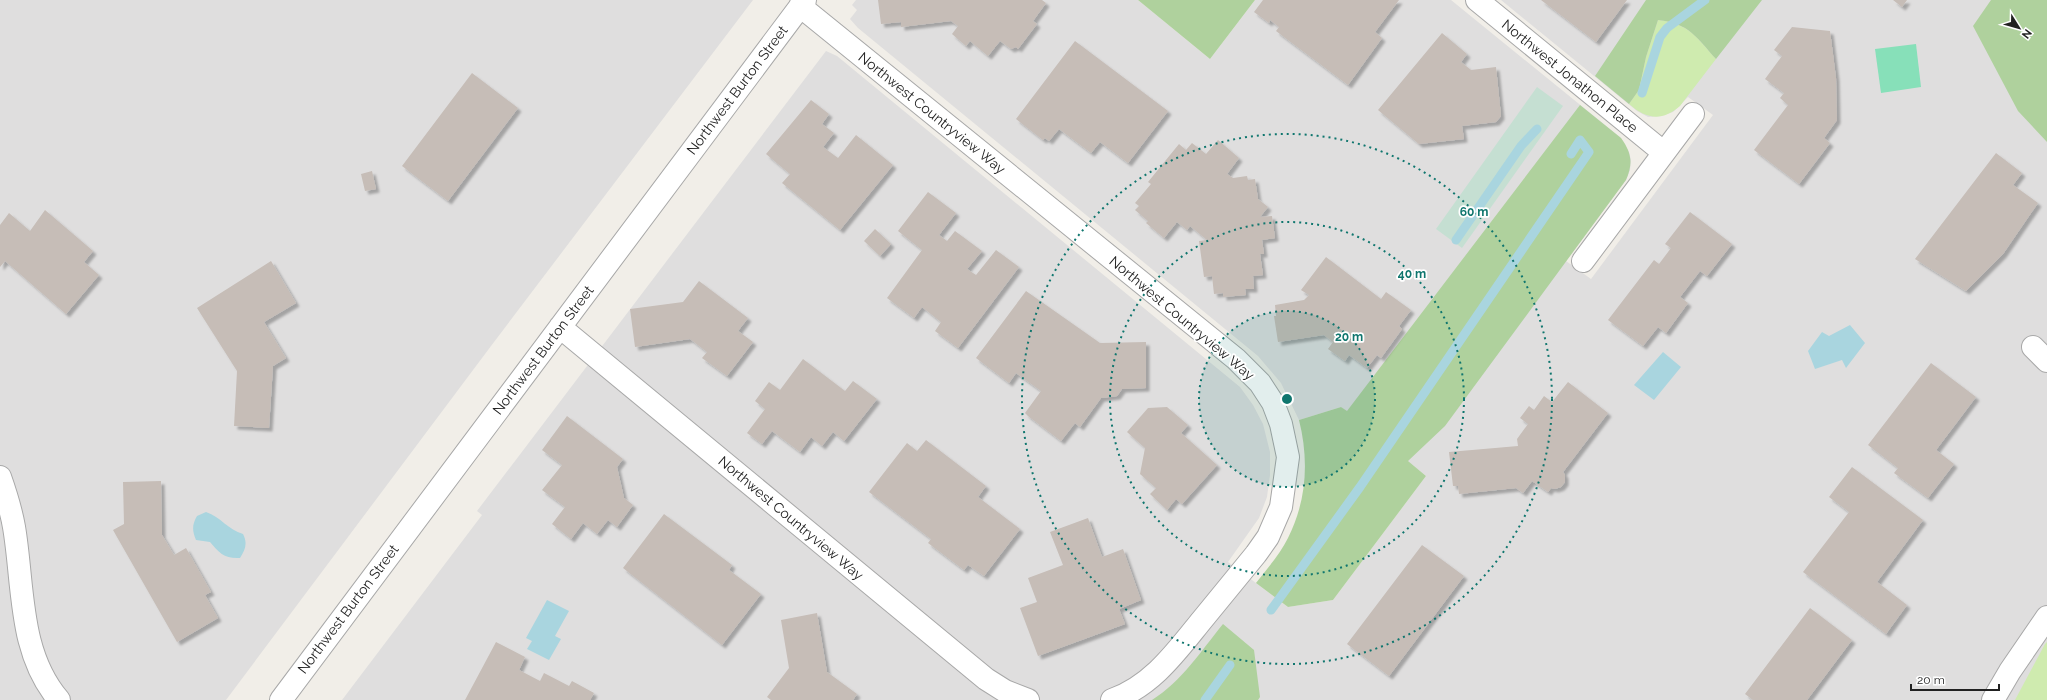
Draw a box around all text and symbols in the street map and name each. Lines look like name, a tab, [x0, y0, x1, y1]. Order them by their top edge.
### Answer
north arrow	[1999, 8, 2039, 48]
street label: Northwest Jonathon Place	[1499, 16, 1641, 136]
street label: Northwest Burton Street	[683, 22, 791, 158]
text: N	[2019, 26, 2034, 41]
street label: Northwest Countryview Way	[855, 49, 1009, 177]
text: 60 m	[1460, 205, 1488, 219]
street label: Northwest Countryview Way	[1106, 253, 1258, 384]
text: 40 m	[1398, 267, 1426, 281]
street label: Northwest Burton Street	[489, 282, 597, 418]
text: 20 m	[1335, 330, 1363, 344]
centre of rings	[1280, 392, 1294, 406]
street label: Northwest Countryview Way	[715, 453, 867, 584]
street label: Northwest Burton Street	[294, 541, 402, 677]
scale bar	[1911, 666, 1999, 692]
text: 20 m	[1917, 673, 1945, 687]

